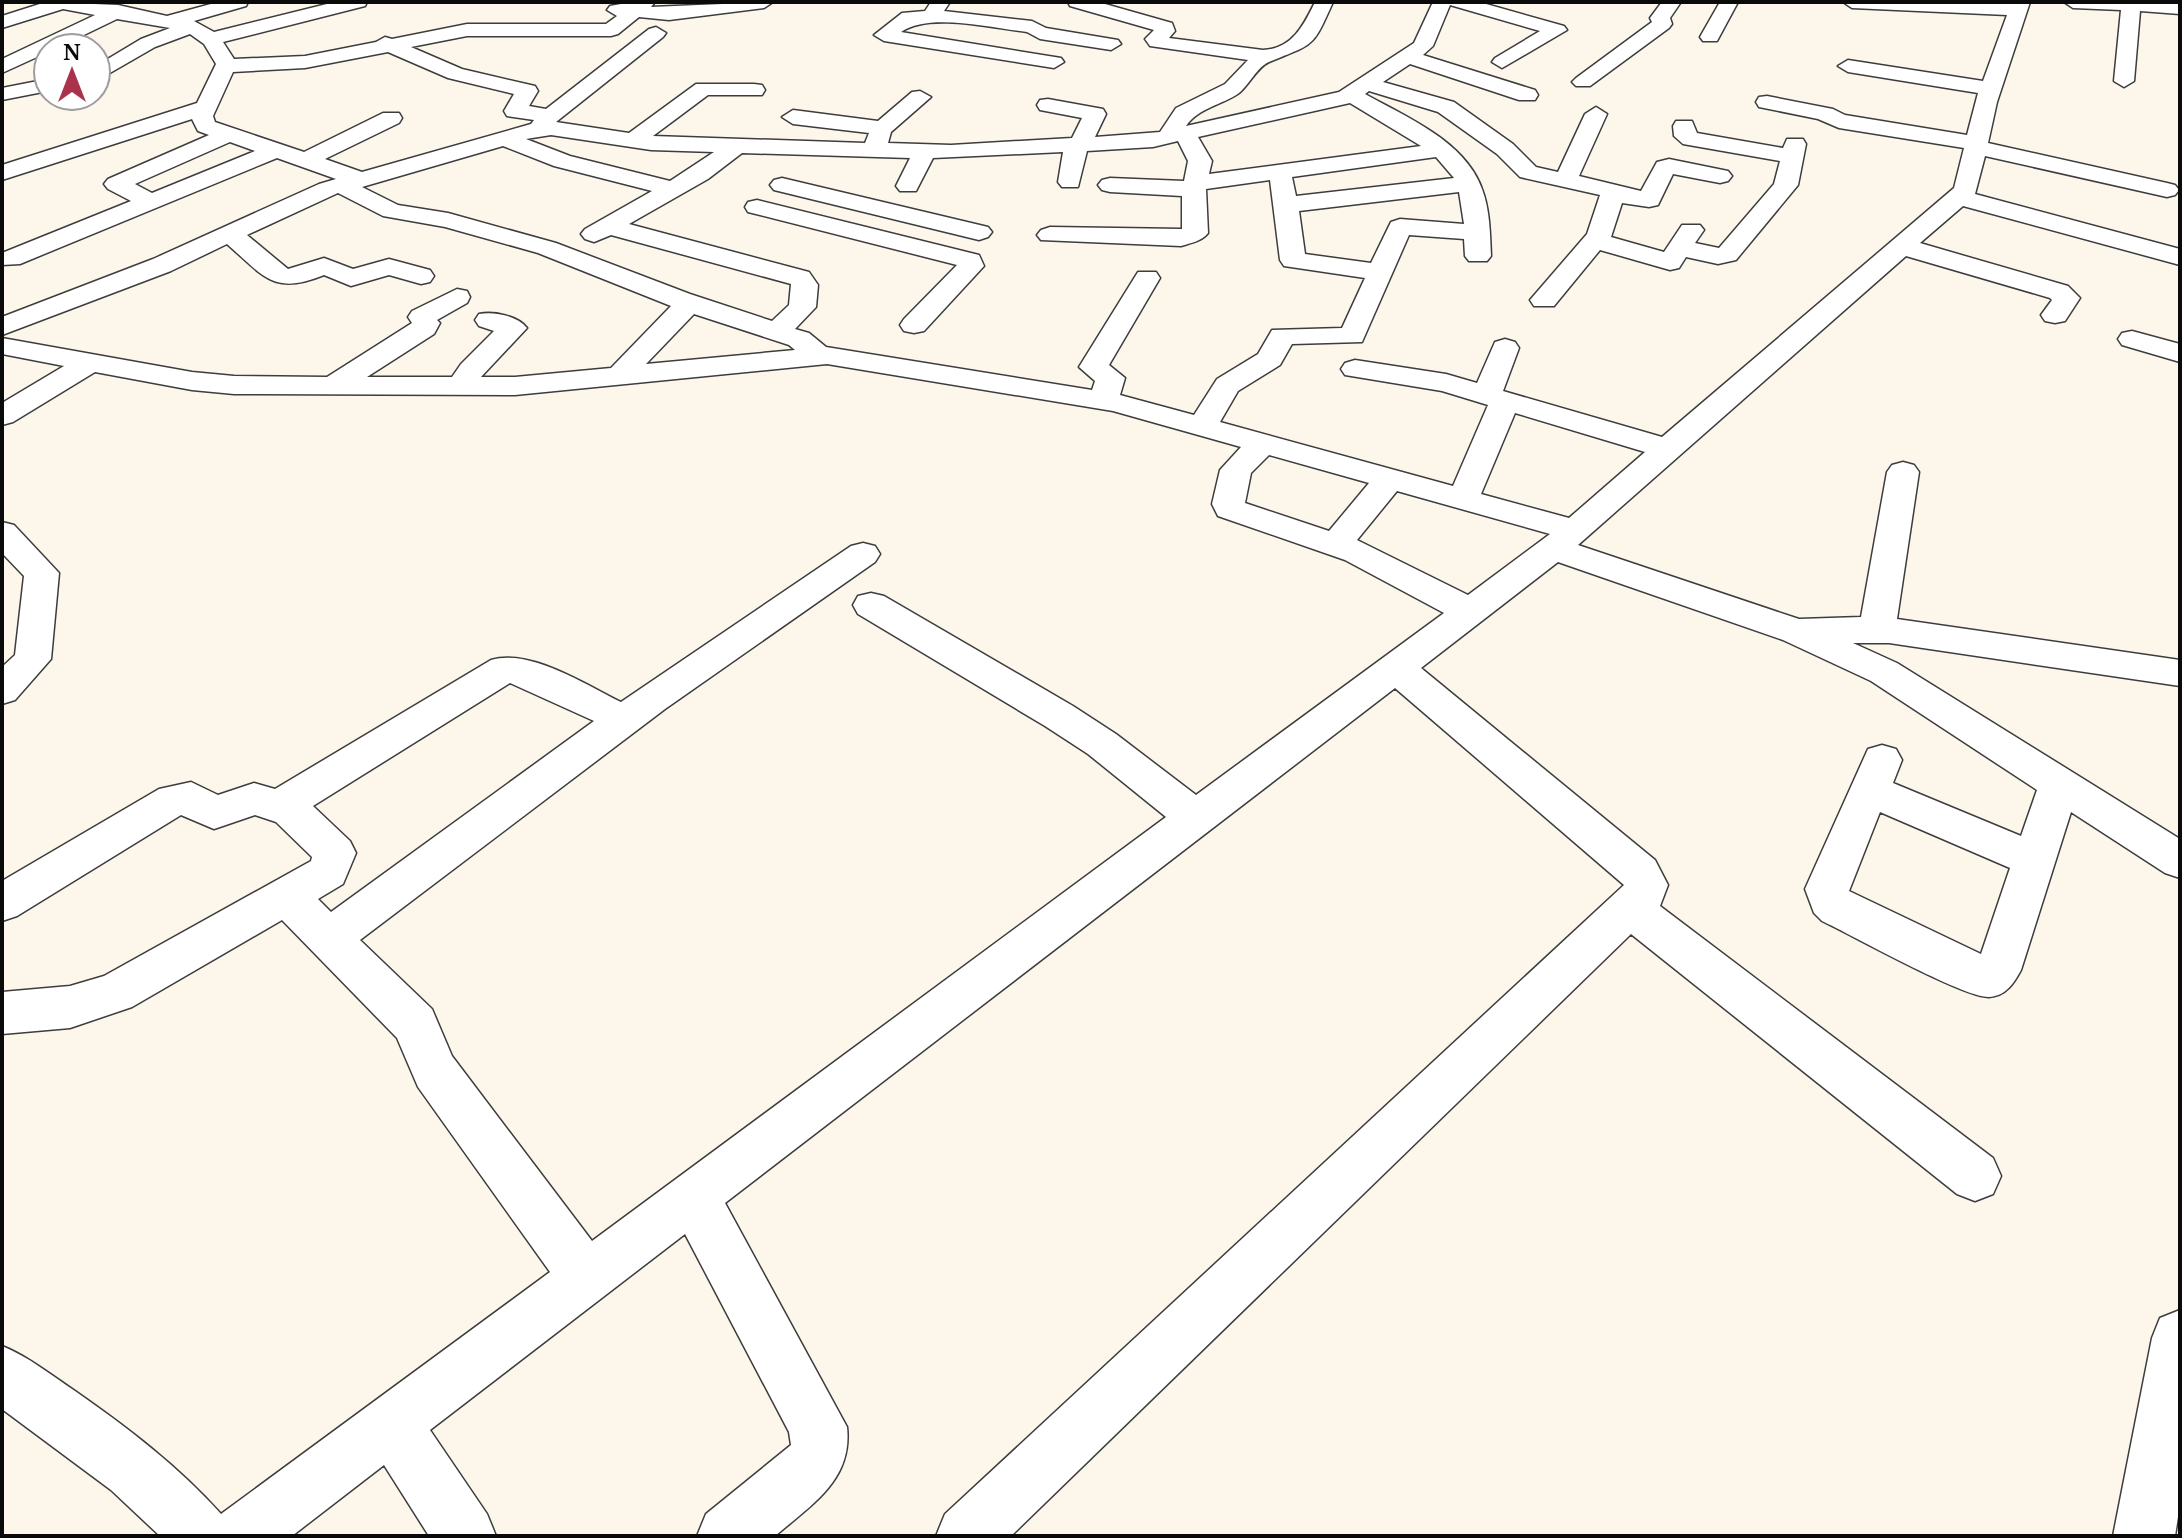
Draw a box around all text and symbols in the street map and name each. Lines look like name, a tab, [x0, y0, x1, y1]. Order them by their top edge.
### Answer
north arrow	[32, 32, 112, 112]
text: N	[63, 36, 81, 66]

